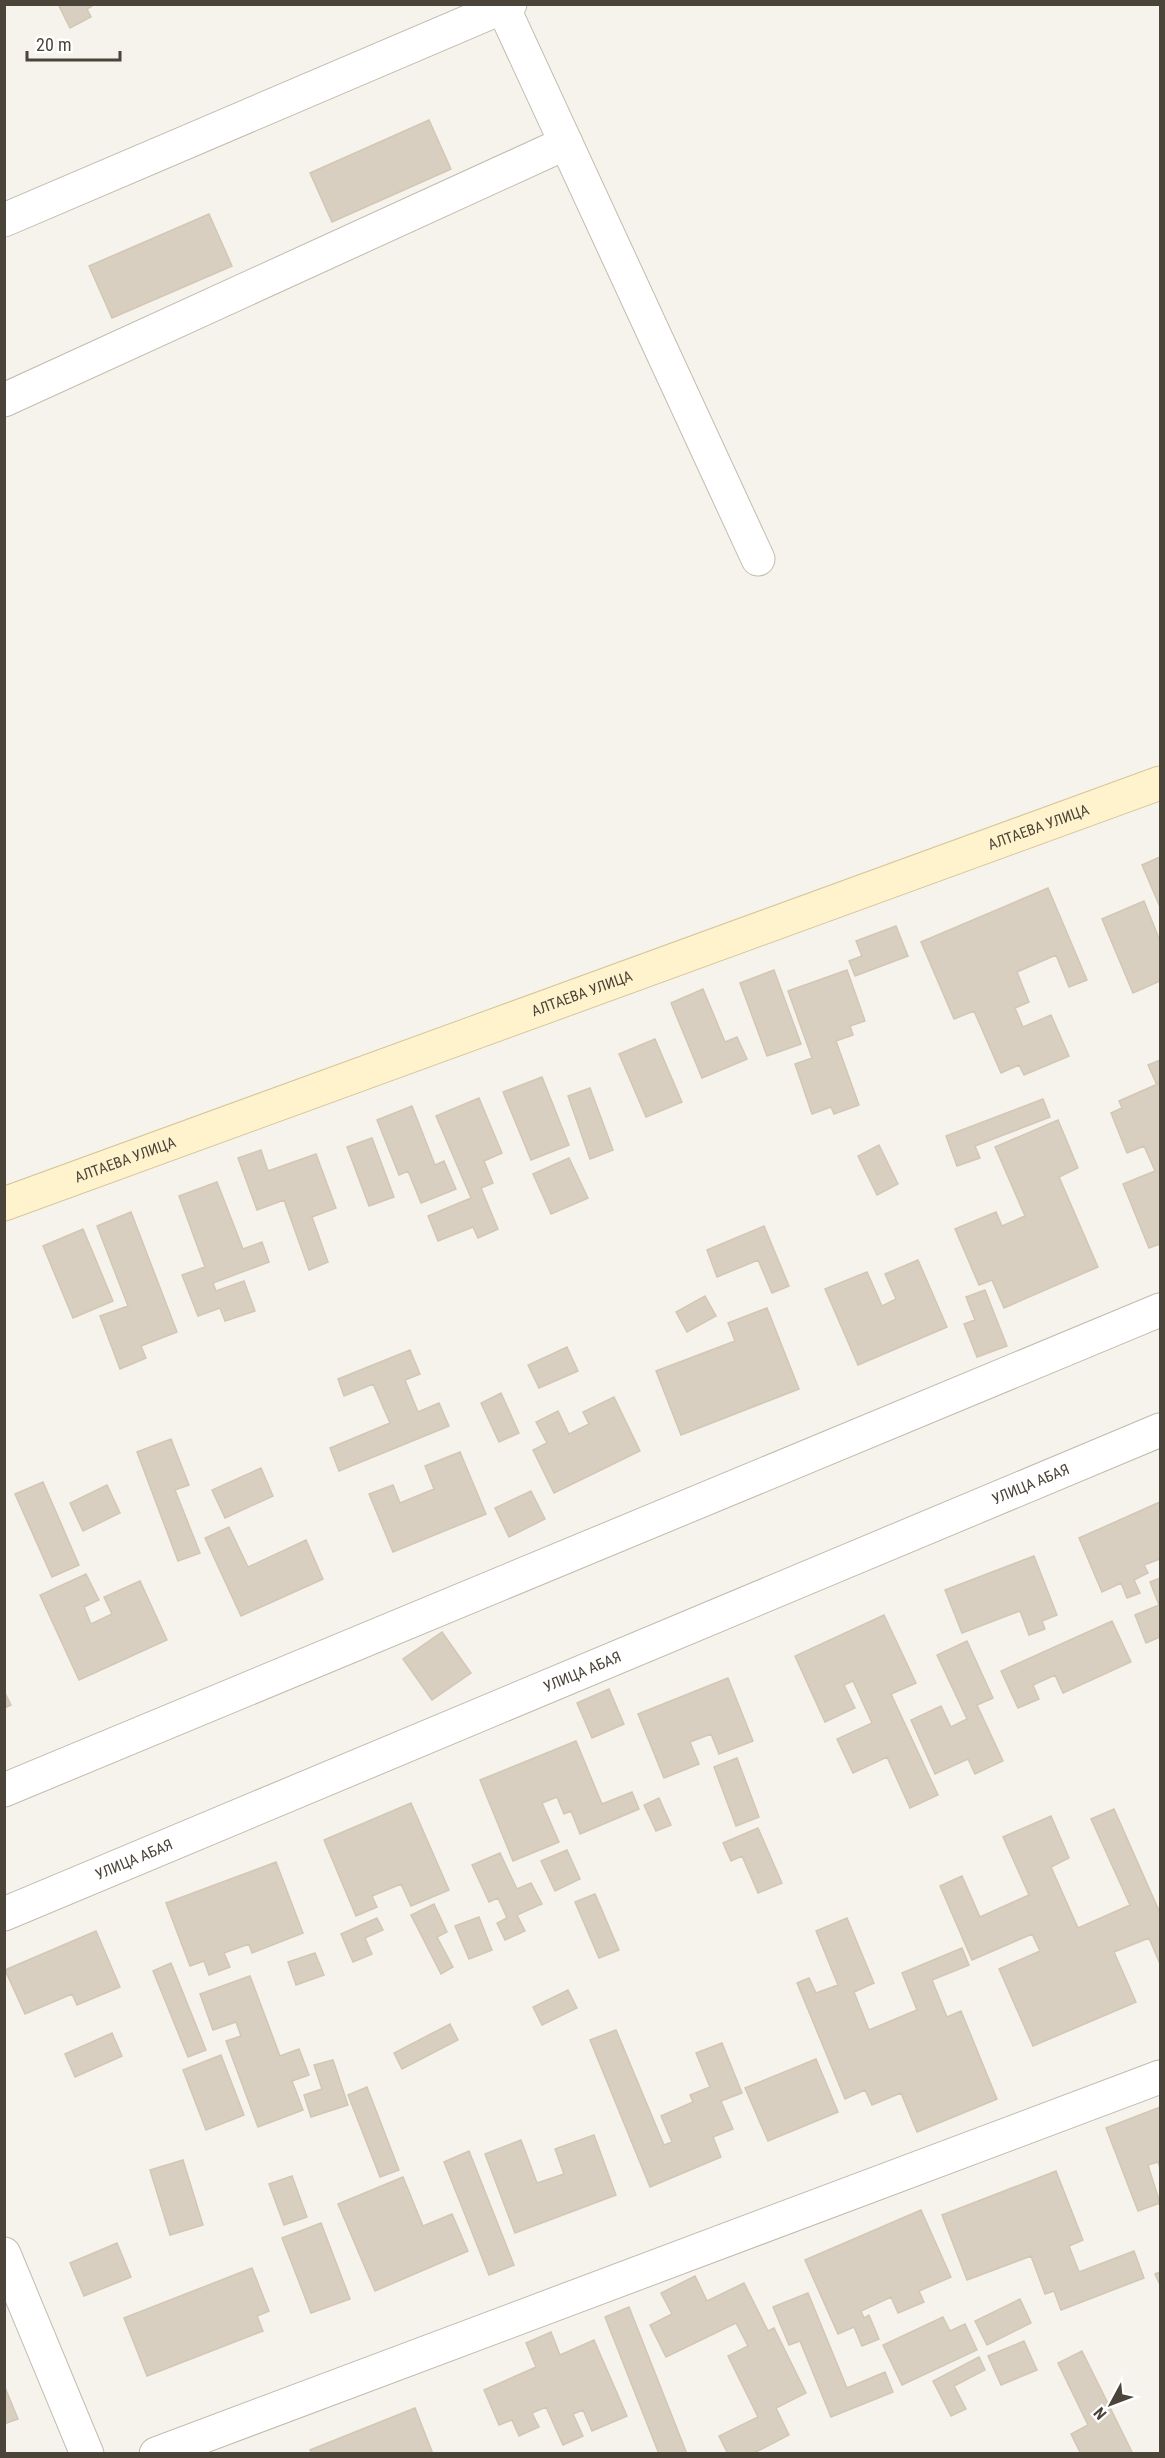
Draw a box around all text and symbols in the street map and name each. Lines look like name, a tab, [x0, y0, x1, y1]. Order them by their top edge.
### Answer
scale bar	[27, 24, 120, 62]
text: 20 m	[36, 34, 71, 55]
street label: АЛТАЕВА УЛИЦА	[986, 800, 1092, 854]
street label: АЛТАЕВА УЛИЦА	[529, 967, 635, 1020]
street label: АЛТАЕВА УЛИЦА	[72, 1133, 179, 1186]
street label: УЛИЦА АБАЯ	[989, 1460, 1072, 1508]
street label: УЛИЦА АБАЯ	[541, 1648, 624, 1696]
street label: УЛИЦА АБАЯ	[93, 1835, 175, 1884]
north arrow	[1081, 2374, 1141, 2434]
text: N	[1090, 2404, 1110, 2423]

